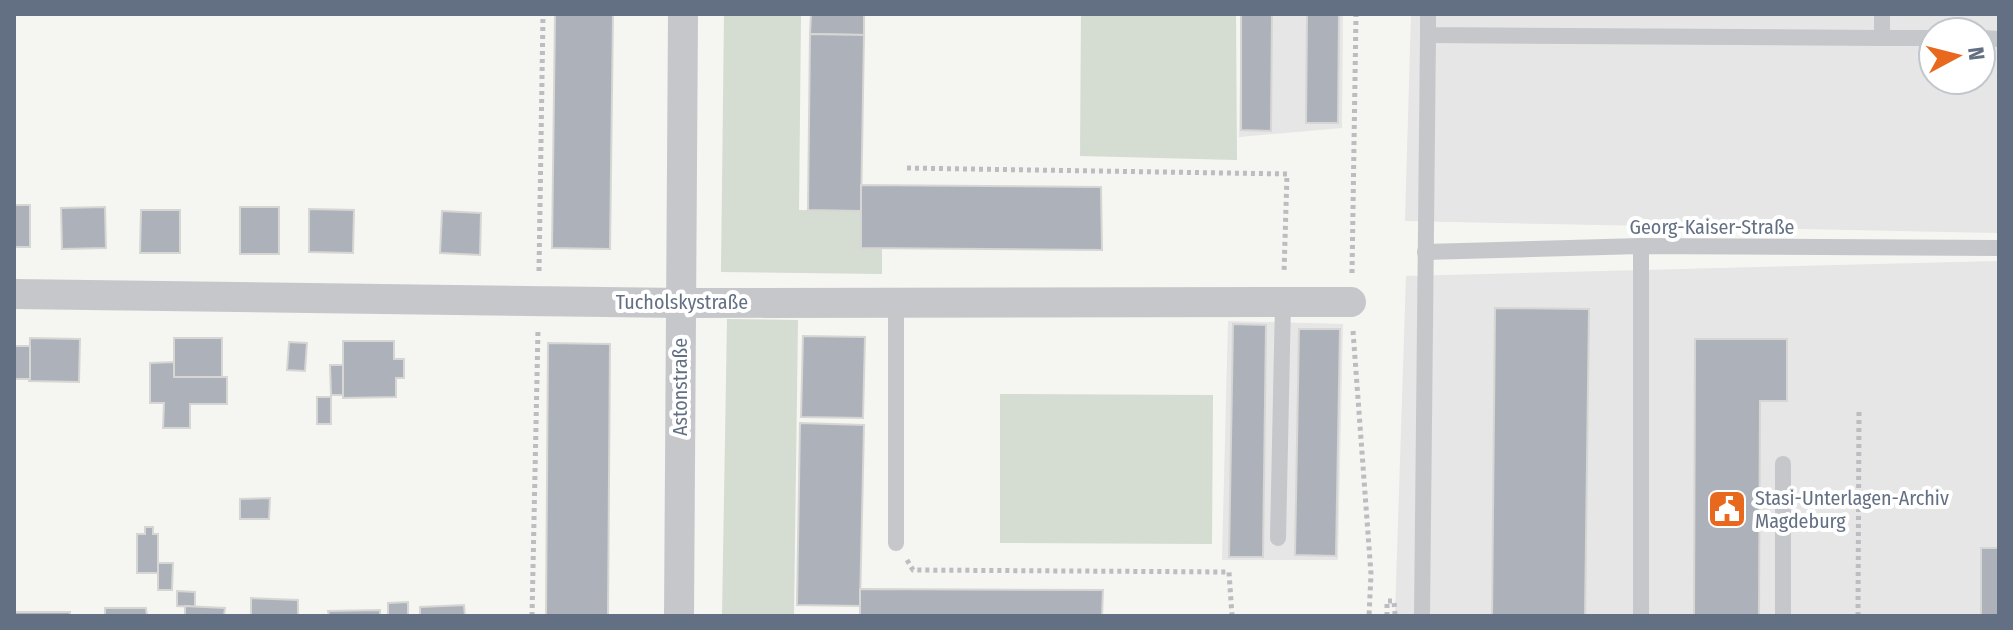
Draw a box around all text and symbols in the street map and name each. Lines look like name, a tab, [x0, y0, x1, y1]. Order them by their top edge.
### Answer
north arrow	[1917, 16, 1997, 96]
text: N	[1962, 45, 1991, 62]
street label: Georg-Kaiser-Straße	[1630, 215, 1794, 239]
street label: Tucholskystraße	[616, 290, 748, 314]
street label: Astonstraße	[668, 338, 692, 436]
place label: Stasi-Unterlagen-Archiv Magdeburg	[1755, 486, 1949, 533]
public building icon: Stasi-Unterlagen-Archiv Magdeburg	[1706, 488, 1748, 530]

